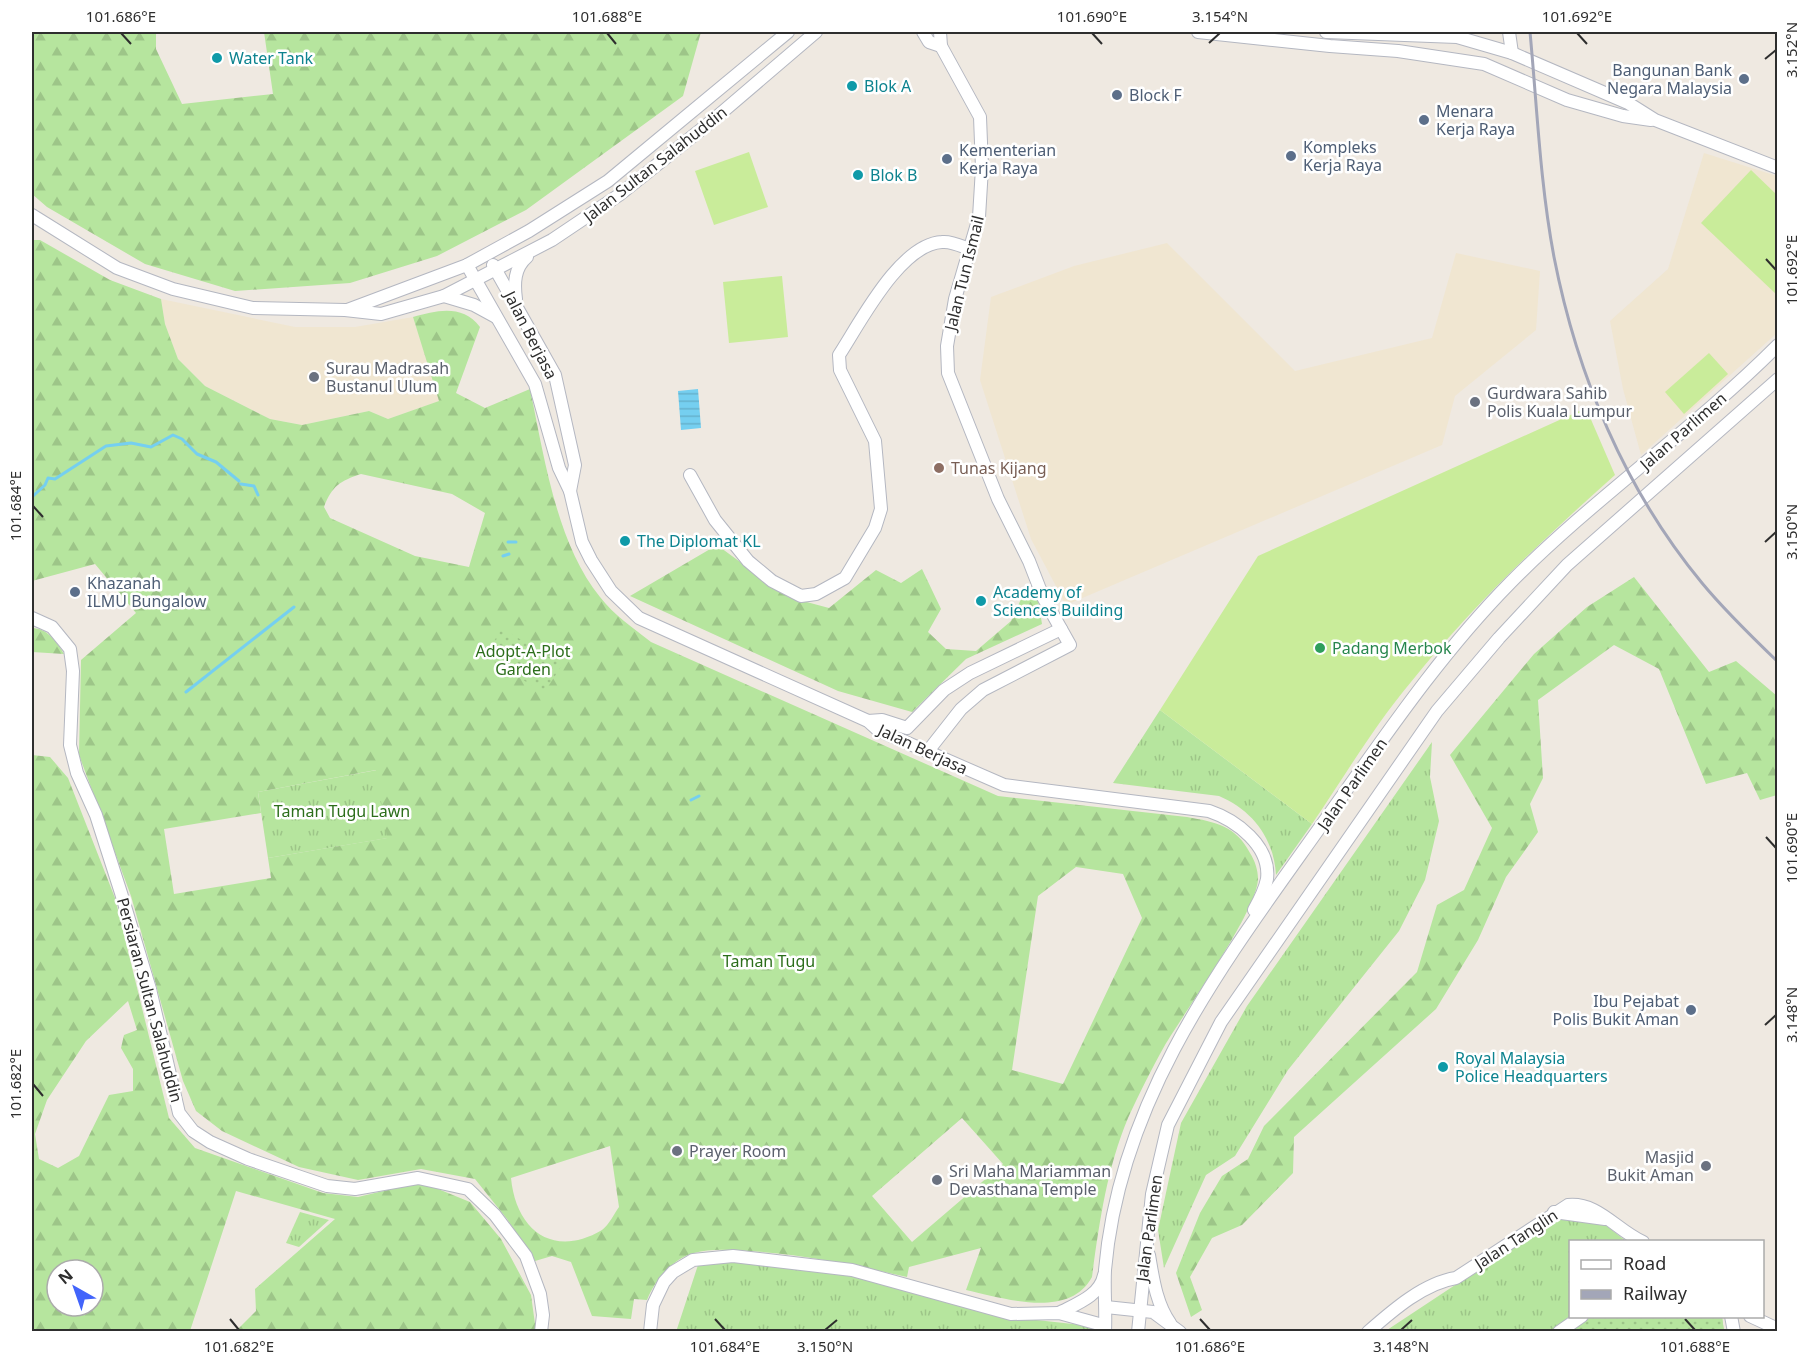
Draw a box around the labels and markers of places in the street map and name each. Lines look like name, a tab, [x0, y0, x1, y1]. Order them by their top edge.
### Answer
place label: Water Tank	[229, 47, 314, 69]
marker: Water Tank	[210, 51, 224, 65]
place label: Bangunan Bank Negara Malaysia	[1607, 59, 1732, 99]
marker: Bangunan Bank Negara Malaysia	[1737, 72, 1751, 86]
place label: Blok A	[864, 75, 912, 97]
marker: Blok A	[845, 79, 859, 93]
place label: Block F	[1129, 84, 1182, 106]
marker: Block F	[1110, 88, 1124, 102]
place label: Menara Kerja Raya	[1436, 100, 1515, 140]
marker: Menara Kerja Raya	[1417, 113, 1431, 127]
place label: Kompleks Kerja Raya	[1303, 136, 1382, 176]
place label: Kementerian Kerja Raya	[959, 139, 1056, 179]
marker: Kompleks Kerja Raya	[1284, 149, 1298, 163]
marker: Kementerian Kerja Raya	[940, 152, 954, 166]
place label: Blok B	[870, 164, 917, 186]
marker: Blok B	[851, 168, 865, 182]
place label: Surau Madrasah Bustanul Ulum	[326, 357, 449, 397]
marker: Surau Madrasah Bustanul Ulum	[307, 370, 321, 384]
place label: Gurdwara Sahib Polis Kuala Lumpur	[1487, 382, 1632, 422]
marker: Gurdwara Sahib Polis Kuala Lumpur	[1468, 395, 1482, 409]
place label: Tunas Kijang	[951, 457, 1047, 479]
marker: Tunas Kijang	[932, 461, 946, 475]
place label: The Diplomat KL	[637, 530, 761, 552]
marker: The Diplomat KL	[618, 534, 632, 548]
place label: Khazanah ILMU Bungalow	[87, 572, 207, 612]
place label: Academy of Sciences Building	[993, 581, 1123, 621]
marker: Khazanah ILMU Bungalow	[68, 585, 82, 599]
marker: Academy of Sciences Building	[974, 594, 988, 608]
place label: Padang Merbok	[1332, 637, 1452, 659]
marker: Padang Merbok	[1313, 641, 1327, 655]
place label: Ibu Pejabat Polis Bukit Aman	[1553, 990, 1679, 1030]
marker: Ibu Pejabat Polis Bukit Aman	[1684, 1003, 1698, 1017]
place label: Royal Malaysia Police Headquarters	[1455, 1047, 1608, 1087]
marker: Royal Malaysia Police Headquarters	[1436, 1060, 1450, 1074]
place label: Prayer Room	[689, 1140, 786, 1162]
marker: Prayer Room	[670, 1144, 684, 1158]
place label: Masjid Bukit Aman	[1607, 1146, 1694, 1186]
marker: Masjid Bukit Aman	[1699, 1159, 1713, 1173]
place label: Sri Maha Mariamman Devasthana Temple	[949, 1160, 1111, 1200]
marker: Sri Maha Mariamman Devasthana Temple	[930, 1173, 944, 1187]

